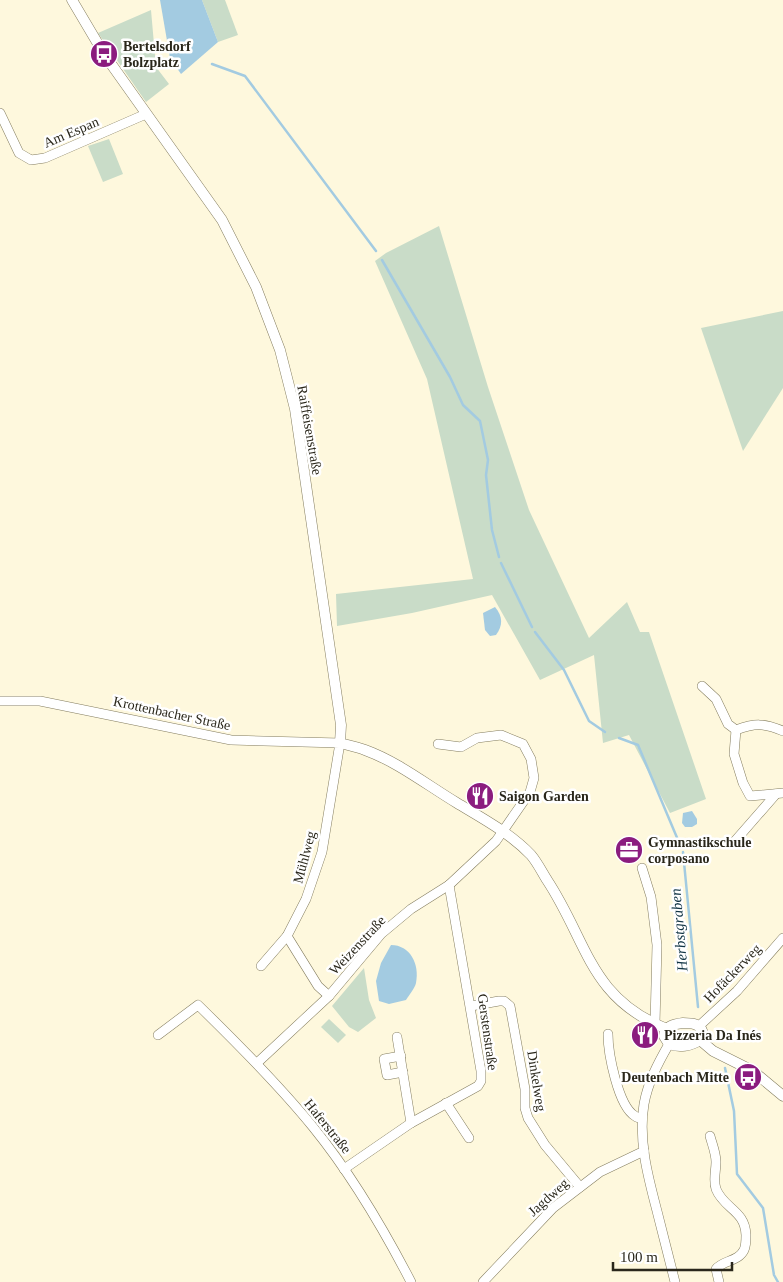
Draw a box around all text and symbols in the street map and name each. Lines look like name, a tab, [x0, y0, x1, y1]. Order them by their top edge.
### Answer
bus stop icon: Bertelsdorf Bolzplatz	[89, 39, 119, 69]
place label: Bertelsdorf Bolzplatz	[123, 39, 191, 70]
street label: Am Espan	[41, 114, 101, 151]
street label: Raiffeisenstraße	[294, 384, 325, 476]
street label: Krottenbacher Straße	[112, 694, 232, 733]
restaurant icon: Saigon Garden	[465, 781, 495, 811]
place label: Saigon Garden	[499, 789, 589, 804]
street label: Mühlweg	[290, 829, 319, 885]
office icon: Gymnastikschule corposano	[614, 835, 644, 865]
place label: Gymnastikschule corposano	[648, 835, 751, 866]
water label: Herbstgraben	[667, 888, 691, 973]
street label: Weizenstraße	[326, 913, 388, 978]
street label: Hofäckerweg	[701, 941, 764, 1006]
street label: Gerstenstraße	[475, 993, 500, 1071]
restaurant icon: Pizzeria Da Inés	[630, 1020, 660, 1050]
place label: Pizzeria Da Inés	[664, 1028, 762, 1043]
street label: Dinkelweg	[524, 1050, 549, 1113]
bus stop icon: Deutenbach Mitte	[733, 1062, 763, 1092]
place label: Deutenbach Mitte	[621, 1070, 729, 1085]
street label: Haferstraße	[301, 1096, 354, 1156]
street label: Jagdweg	[525, 1175, 572, 1219]
scale bar	[613, 1240, 732, 1272]
text: 100 m	[620, 1249, 658, 1265]

